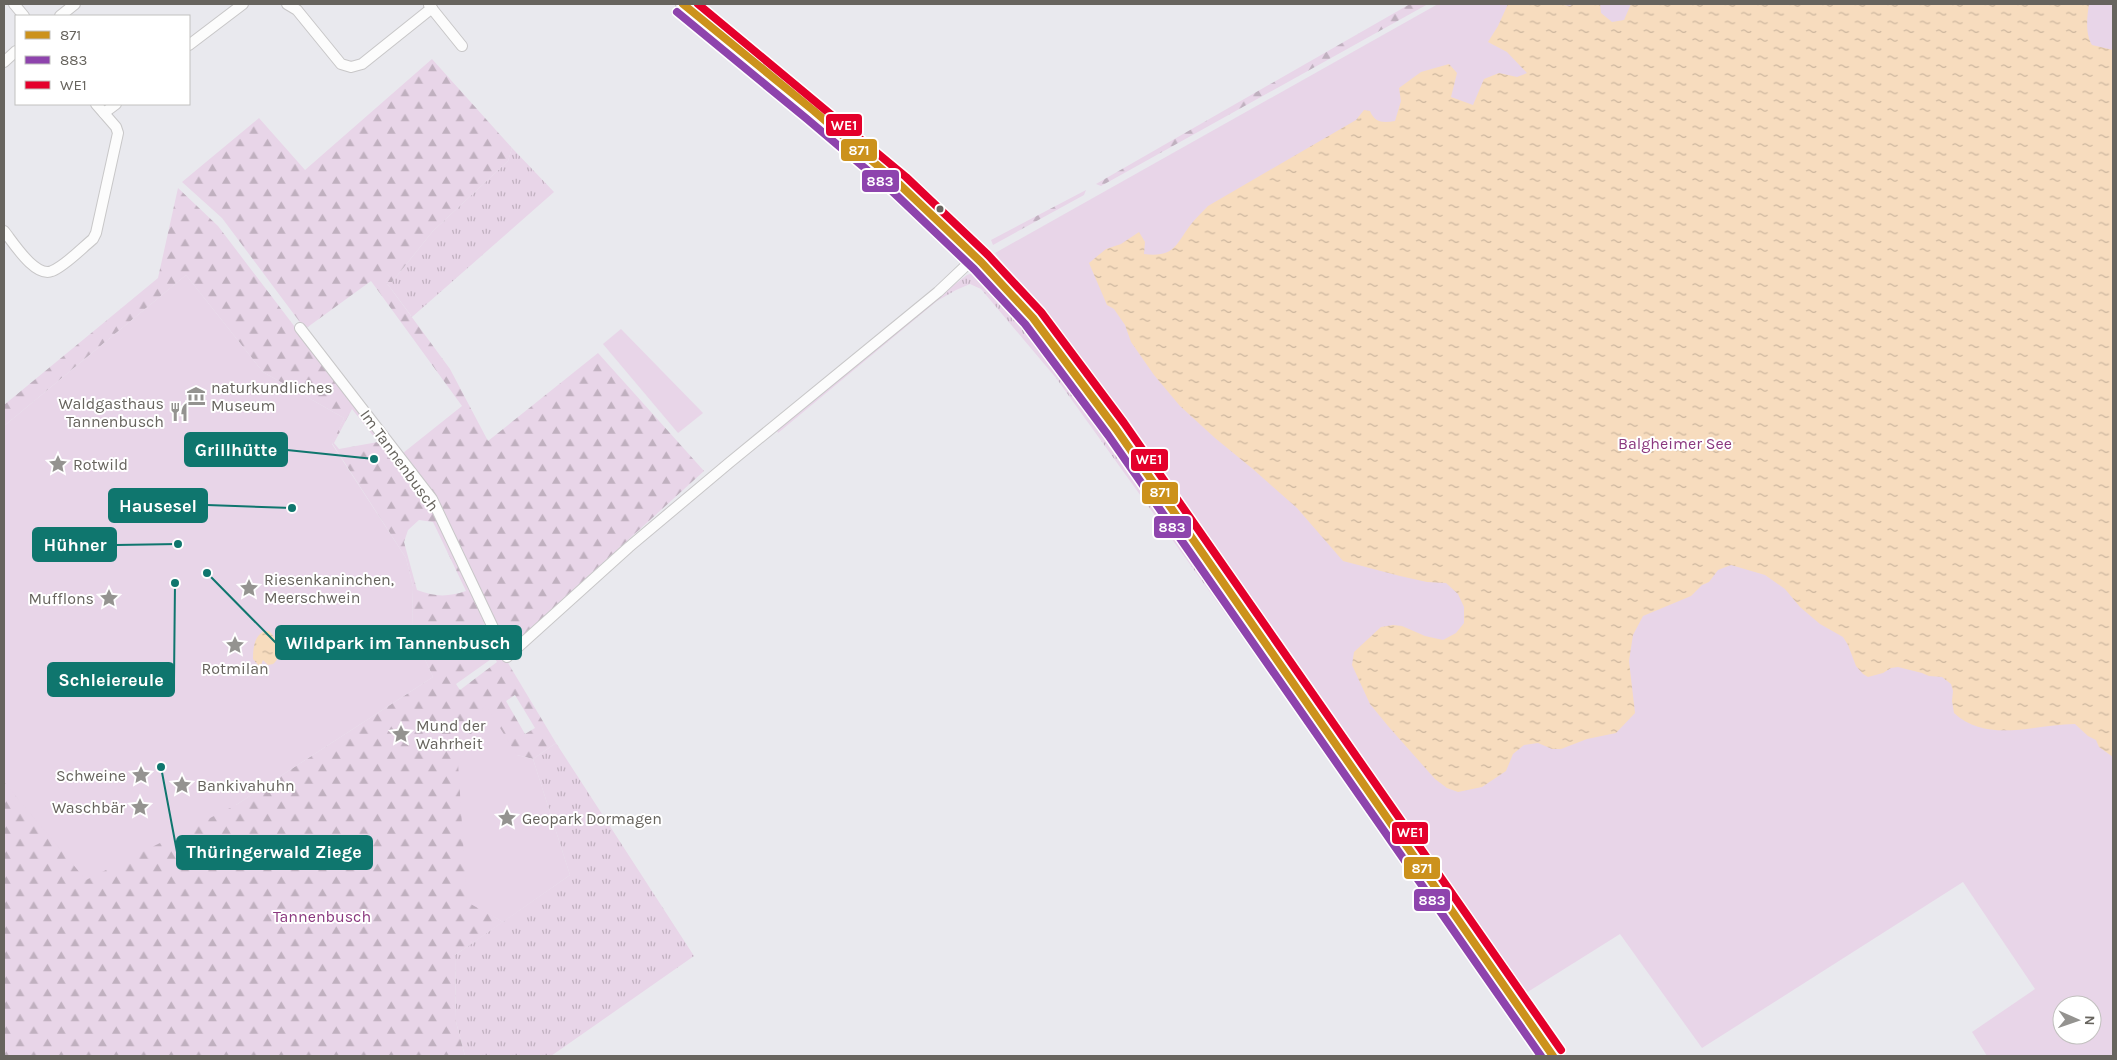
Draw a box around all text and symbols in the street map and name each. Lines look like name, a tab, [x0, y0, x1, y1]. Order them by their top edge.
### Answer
legend	[15, 15, 190, 105]
text: 871	[60, 26, 81, 44]
text: 883	[60, 51, 87, 69]
text: WE1	[60, 76, 87, 94]
line badge: WE1	[825, 113, 863, 137]
text: WE1	[831, 117, 857, 134]
line badge: 871	[840, 138, 878, 162]
text: 871	[848, 142, 870, 159]
line badge: 883	[861, 169, 900, 193]
text: 883	[867, 173, 893, 190]
unlabelled marker	[935, 204, 945, 214]
place label: naturkundliches Museum	[211, 378, 333, 415]
museum icon: naturkundliches Museum	[185, 385, 207, 407]
place label: Waldgasthaus Tannenbusch	[59, 394, 164, 431]
restaurant icon: Waldgasthaus Tannenbusch	[168, 401, 190, 423]
street label: Im Tannenbusch	[356, 406, 443, 515]
callout: Grillhütte	[185, 433, 287, 466]
park label: Balgheimer See	[1618, 434, 1732, 453]
text: Grillhütte	[195, 439, 277, 461]
line badge: WE1	[1130, 448, 1169, 472]
text: WE1	[1136, 451, 1162, 468]
place icon: Rotwild	[47, 453, 69, 475]
place label: Rotwild	[73, 455, 128, 474]
line badge: 871	[1141, 481, 1179, 505]
text: 871	[1149, 484, 1171, 501]
callout: Hausesel	[109, 489, 207, 522]
text: Hausesel	[119, 495, 197, 517]
line badge: 883	[1153, 515, 1192, 539]
text: 883	[1159, 519, 1185, 536]
callout: Hühner	[33, 528, 116, 561]
text: Hühner	[43, 534, 107, 556]
place label: Riesenkaninchen, Meerschwein	[264, 570, 394, 607]
place icon: Riesenkaninchen, Meerschwein	[238, 577, 260, 599]
place icon: Mufflons	[98, 587, 120, 609]
place label: Mufflons	[29, 589, 94, 608]
callout: Wildpark im Tannenbusch	[276, 626, 521, 659]
text: Wildpark im Tannenbusch	[286, 632, 510, 654]
place icon: Rotmilan	[224, 634, 246, 656]
place label: Rotmilan	[201, 659, 269, 678]
callout: Schleiereule	[48, 663, 174, 696]
text: Schleiereule	[58, 669, 164, 691]
place label: Mund der Wahrheit	[416, 716, 486, 753]
place icon: Mund der Wahrheit	[390, 723, 412, 745]
place icon: Schweine	[130, 764, 152, 786]
place label: Schweine	[56, 766, 126, 785]
place icon: Bankivahuhn	[171, 774, 193, 796]
place label: Bankivahuhn	[197, 776, 295, 795]
place icon: Waschbär	[129, 796, 151, 818]
place label: Waschbär	[52, 798, 125, 817]
place icon: Geopark Dormagen	[496, 807, 518, 829]
place label: Geopark Dormagen	[522, 809, 662, 828]
line badge: WE1	[1391, 821, 1429, 845]
text: WE1	[1397, 824, 1423, 841]
callout: Thüringerwald Ziege	[177, 836, 372, 869]
text: Thüringerwald Ziege	[186, 841, 362, 863]
line badge: 871	[1403, 856, 1441, 880]
text: 871	[1411, 860, 1433, 877]
line badge: 883	[1413, 888, 1451, 912]
text: 883	[1419, 892, 1445, 909]
park label: Tannenbusch	[273, 907, 371, 926]
north arrow	[2052, 995, 2102, 1045]
text: N	[2081, 1015, 2098, 1026]

